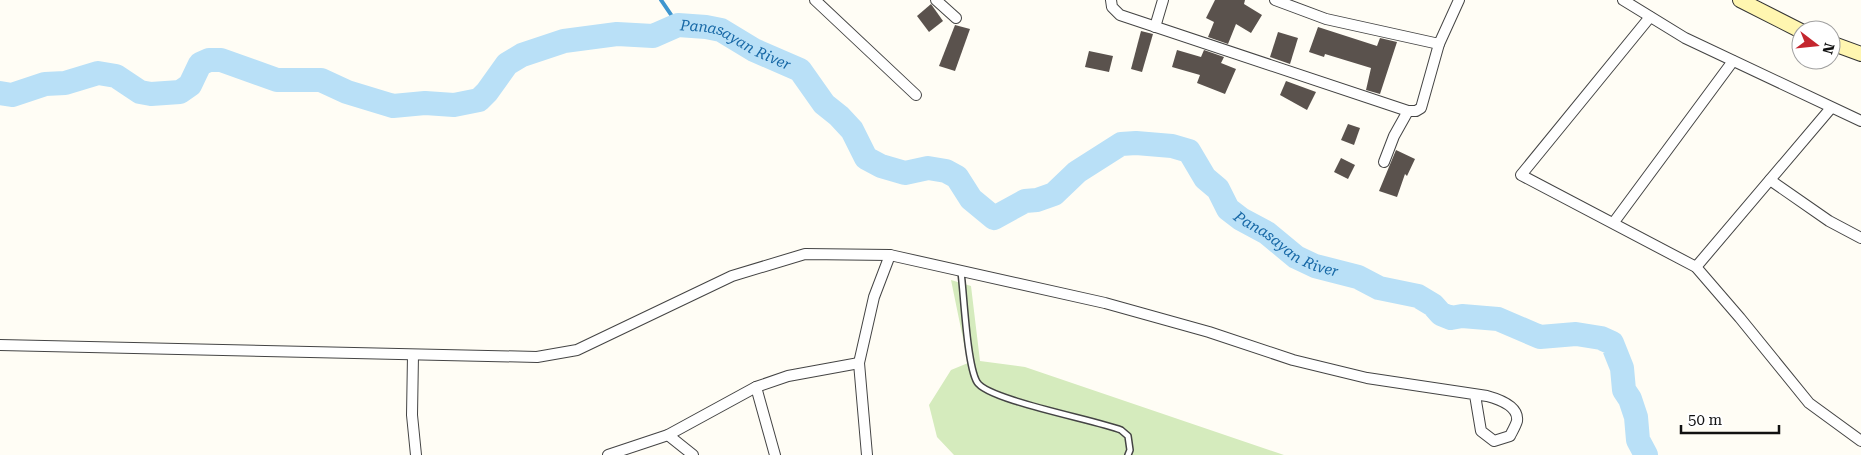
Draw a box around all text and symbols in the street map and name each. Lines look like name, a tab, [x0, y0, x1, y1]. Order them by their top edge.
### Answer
water label: Panasayan River	[679, 16, 794, 74]
north arrow	[1791, 20, 1841, 70]
text: N	[1819, 41, 1838, 56]
water label: Panasayan River	[1229, 207, 1341, 281]
scale bar	[1681, 402, 1778, 434]
text: 50 m	[1688, 411, 1723, 429]

